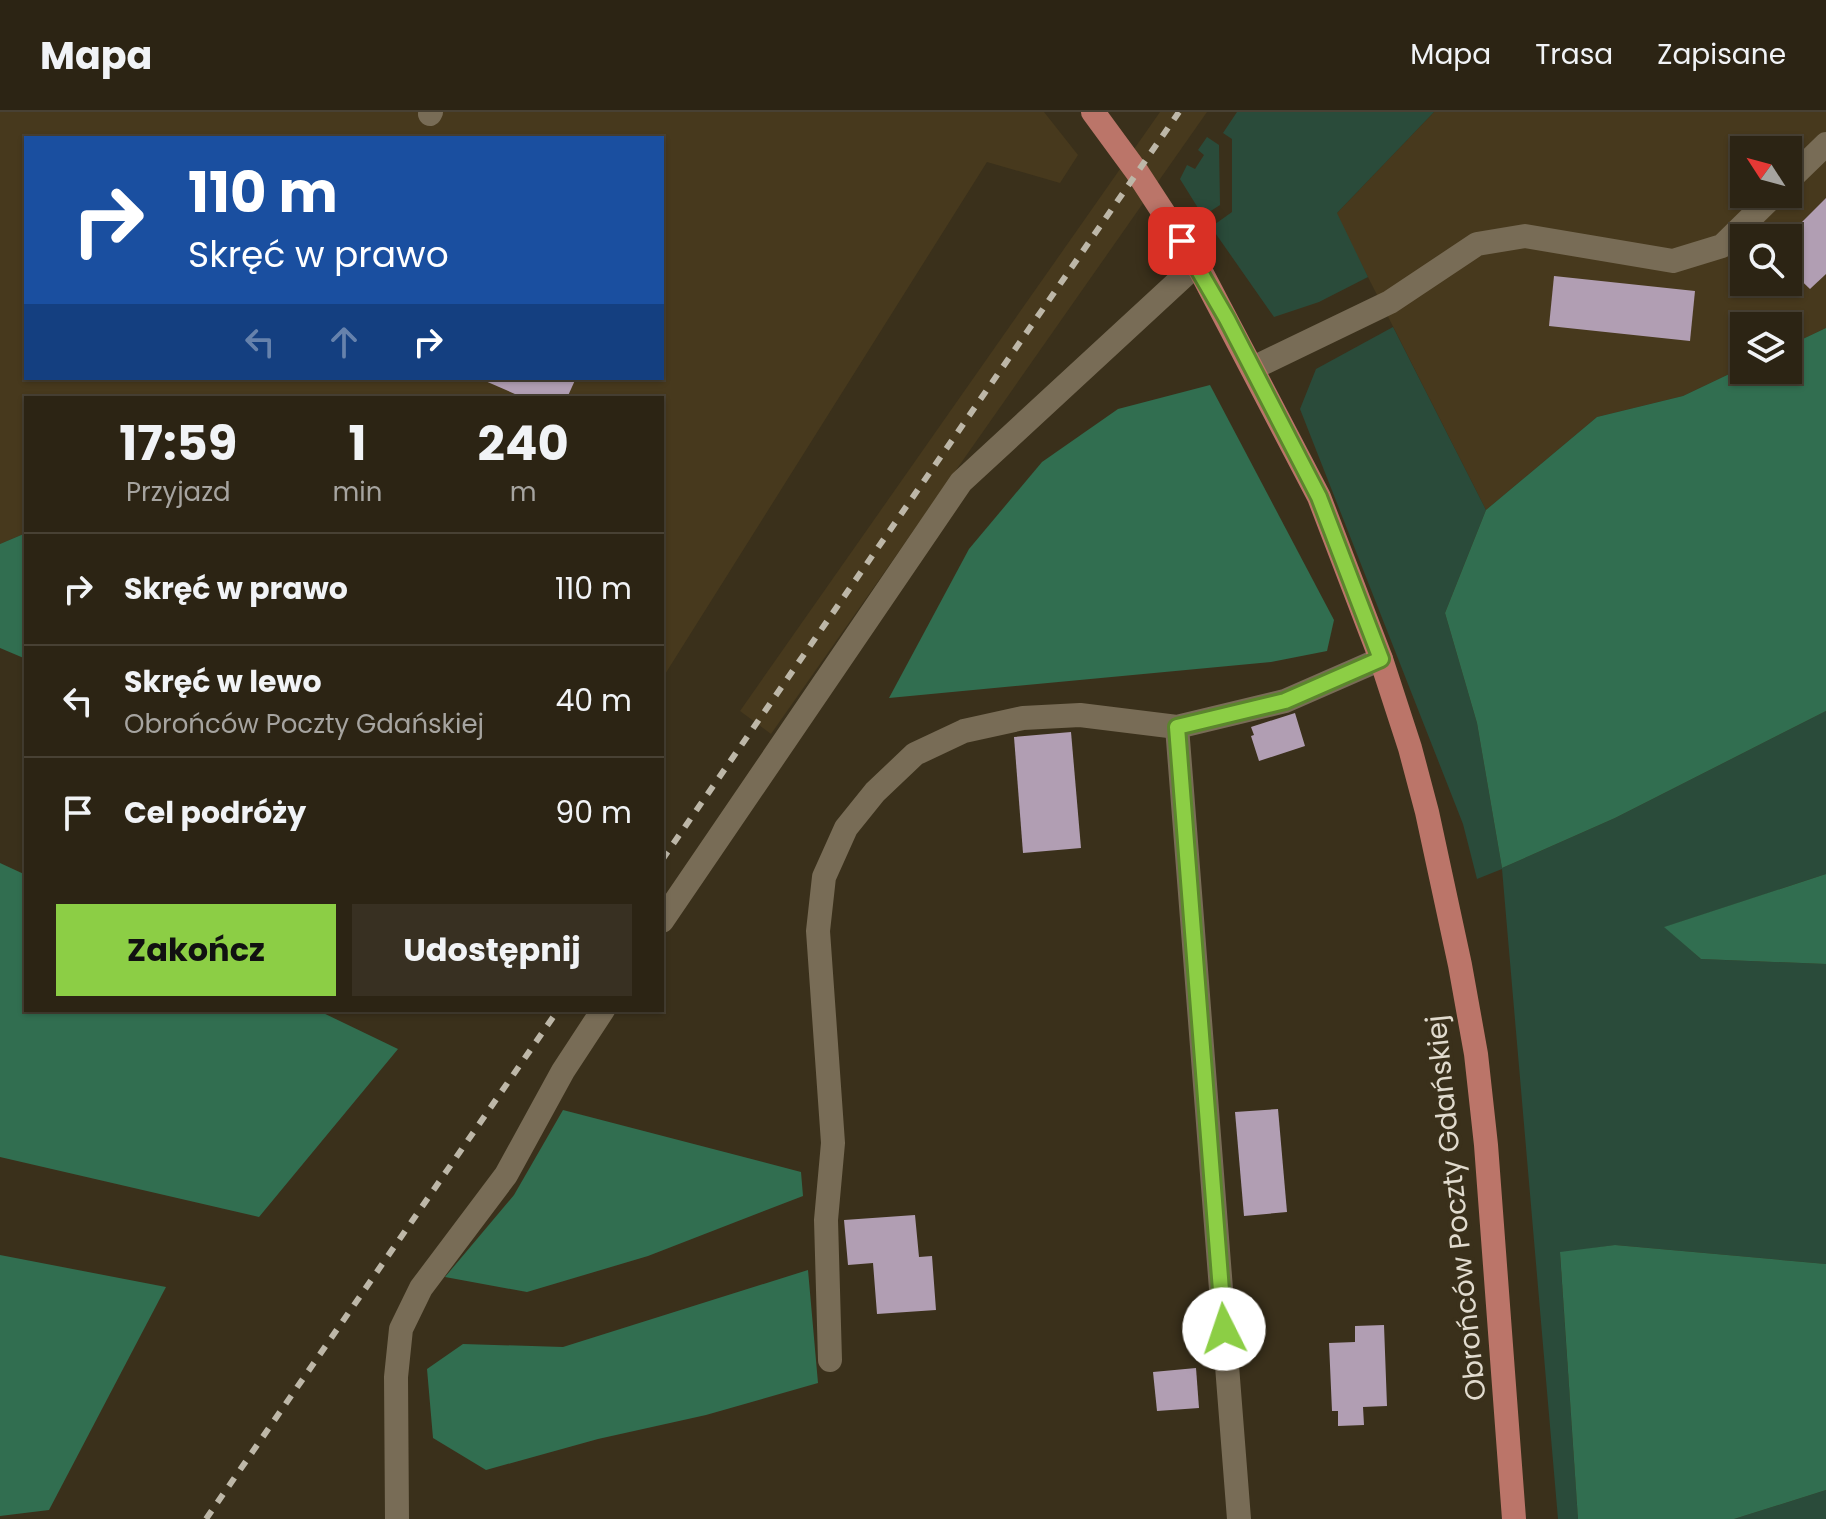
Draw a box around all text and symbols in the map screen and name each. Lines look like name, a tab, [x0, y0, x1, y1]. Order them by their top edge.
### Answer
text: Mapa	[40, 29, 152, 82]
text: Mapa	[1410, 35, 1491, 74]
text: Trasa	[1535, 35, 1613, 74]
text: Zapisane	[1657, 35, 1786, 74]
north arrow	[1730, 136, 1802, 208]
map controls	[1730, 136, 1802, 384]
text: 110 m	[188, 153, 338, 232]
icon: right	[56, 168, 160, 272]
pin	[1148, 207, 1216, 275]
icon: arrive	[1160, 219, 1204, 263]
button: search	[1730, 224, 1802, 296]
text: Skręć w prawo	[188, 229, 449, 280]
button: layers	[1730, 312, 1802, 384]
icon: left	[238, 320, 282, 364]
icon: ahead	[322, 320, 366, 364]
icon: right	[406, 320, 450, 364]
text: 17:59	[119, 410, 237, 477]
text: 1	[348, 410, 366, 477]
text: 240	[478, 410, 569, 477]
text: Przyjazd	[126, 474, 231, 510]
text: min	[333, 474, 382, 510]
text: m	[510, 474, 537, 510]
icon: right	[56, 567, 100, 611]
text: Skręć w prawo	[124, 567, 348, 610]
text: 110 m	[555, 567, 632, 610]
text: Skręć w lewo	[124, 660, 322, 703]
icon: left	[56, 679, 100, 723]
text: 40 m	[555, 679, 632, 722]
text: Obrońców Poczty Gdańskiej	[124, 706, 484, 742]
icon: arrive	[56, 791, 100, 835]
text: Cel podróży	[124, 791, 306, 834]
text: 90 m	[555, 791, 632, 834]
button: Zakończ	[56, 904, 336, 996]
button: Udostępnij	[352, 904, 632, 996]
street label: Obrońców Poczty Gdańskiej	[1416, 1013, 1496, 1403]
position arrow	[1182, 1287, 1266, 1371]

